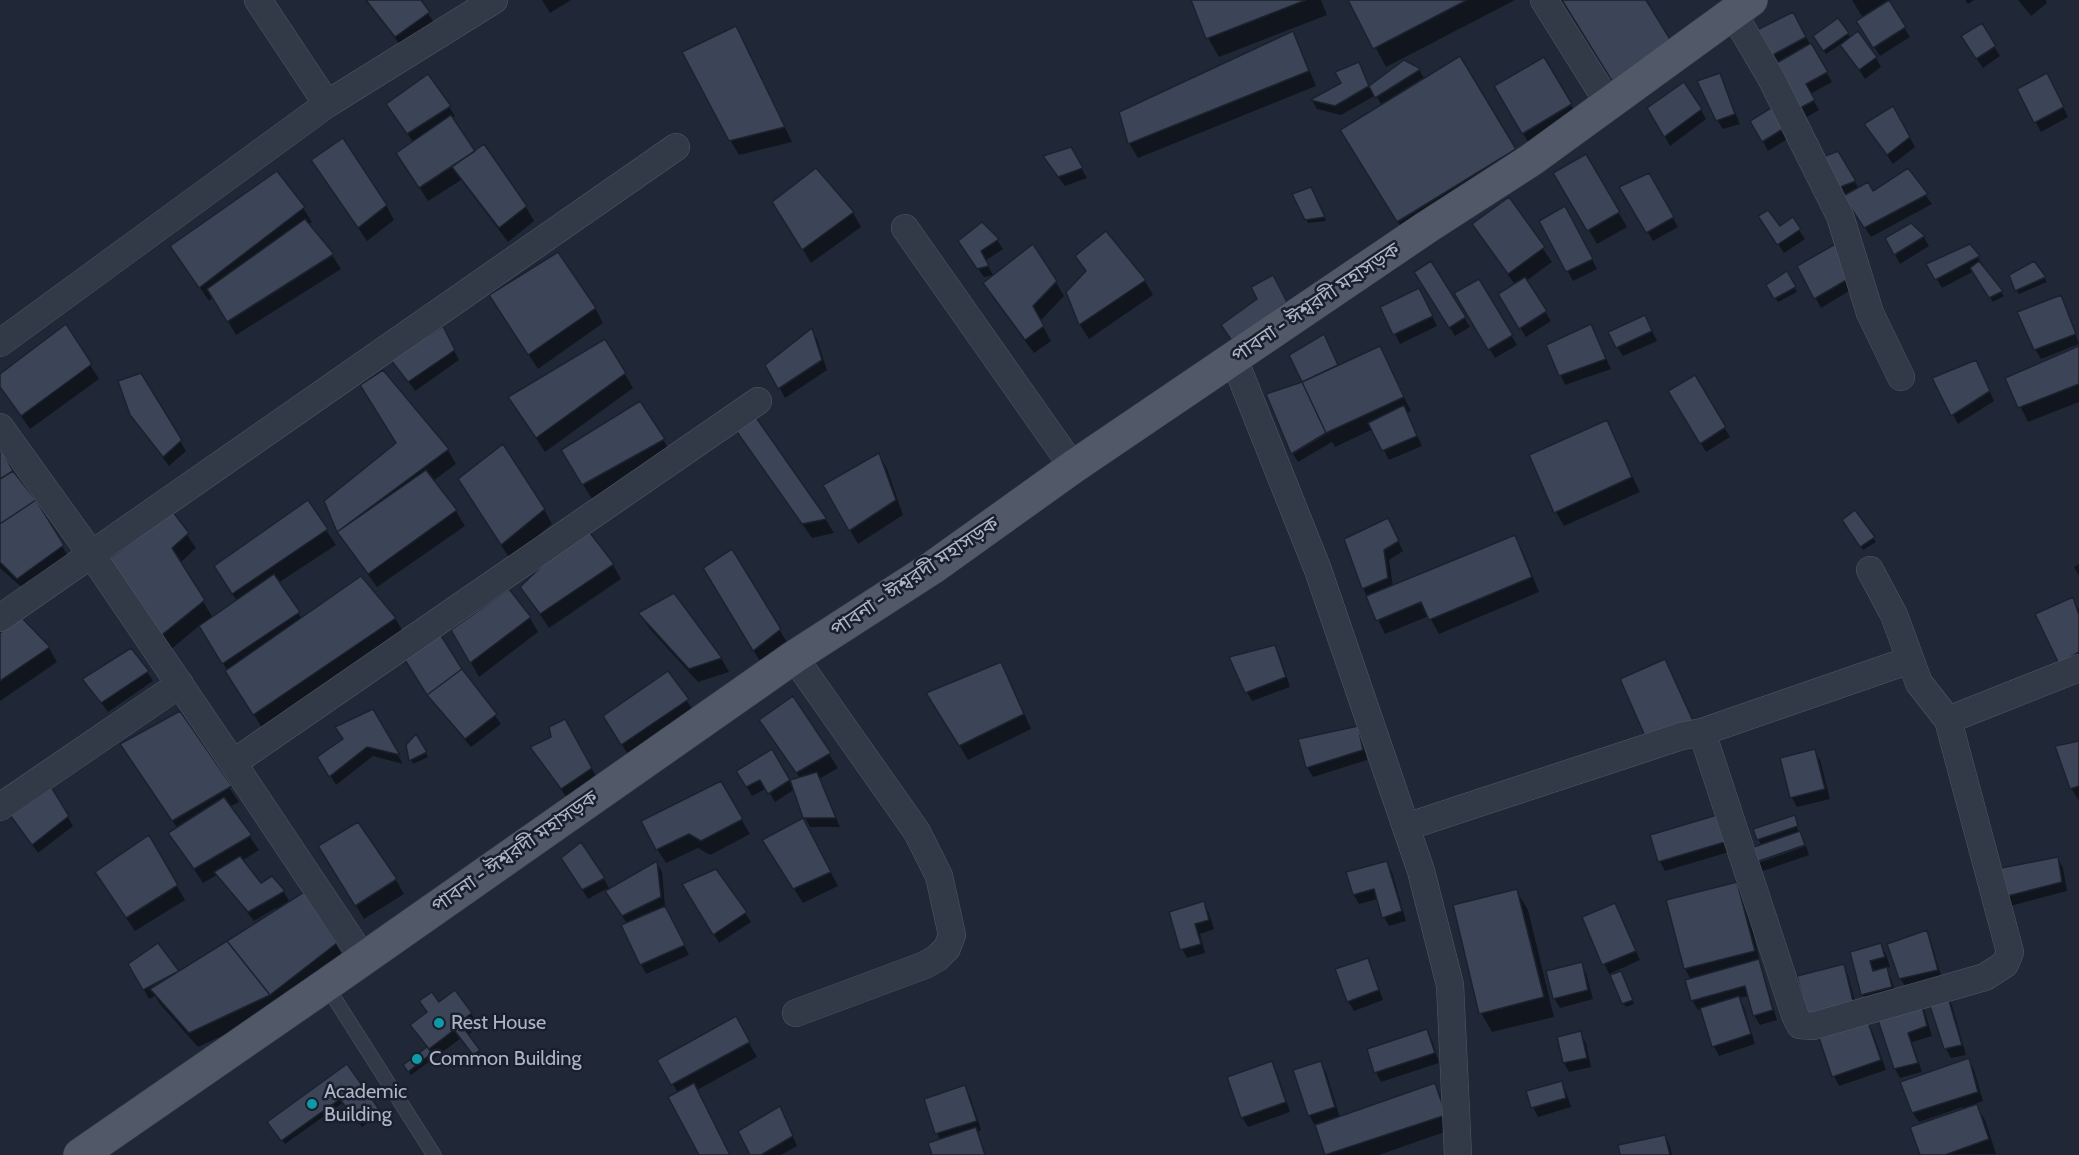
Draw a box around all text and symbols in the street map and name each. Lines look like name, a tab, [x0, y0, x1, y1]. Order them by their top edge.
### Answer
street label: পাবনা - ঈশ্বরদী মহাসড়ক	[1227, 238, 1405, 368]
street label: পাবনা - ঈশ্বরদী মহাসড়ক	[826, 512, 1004, 642]
street label: পাবনা - ঈশ্বরদী মহাসড়ক	[427, 785, 603, 919]
place label: Rest House	[451, 1011, 546, 1035]
marker: Rest House	[432, 1016, 446, 1030]
place label: Common Building	[429, 1047, 581, 1071]
marker: Common Building	[410, 1052, 424, 1066]
place label: Academic Building	[324, 1080, 407, 1127]
marker: Academic Building	[305, 1097, 319, 1111]

